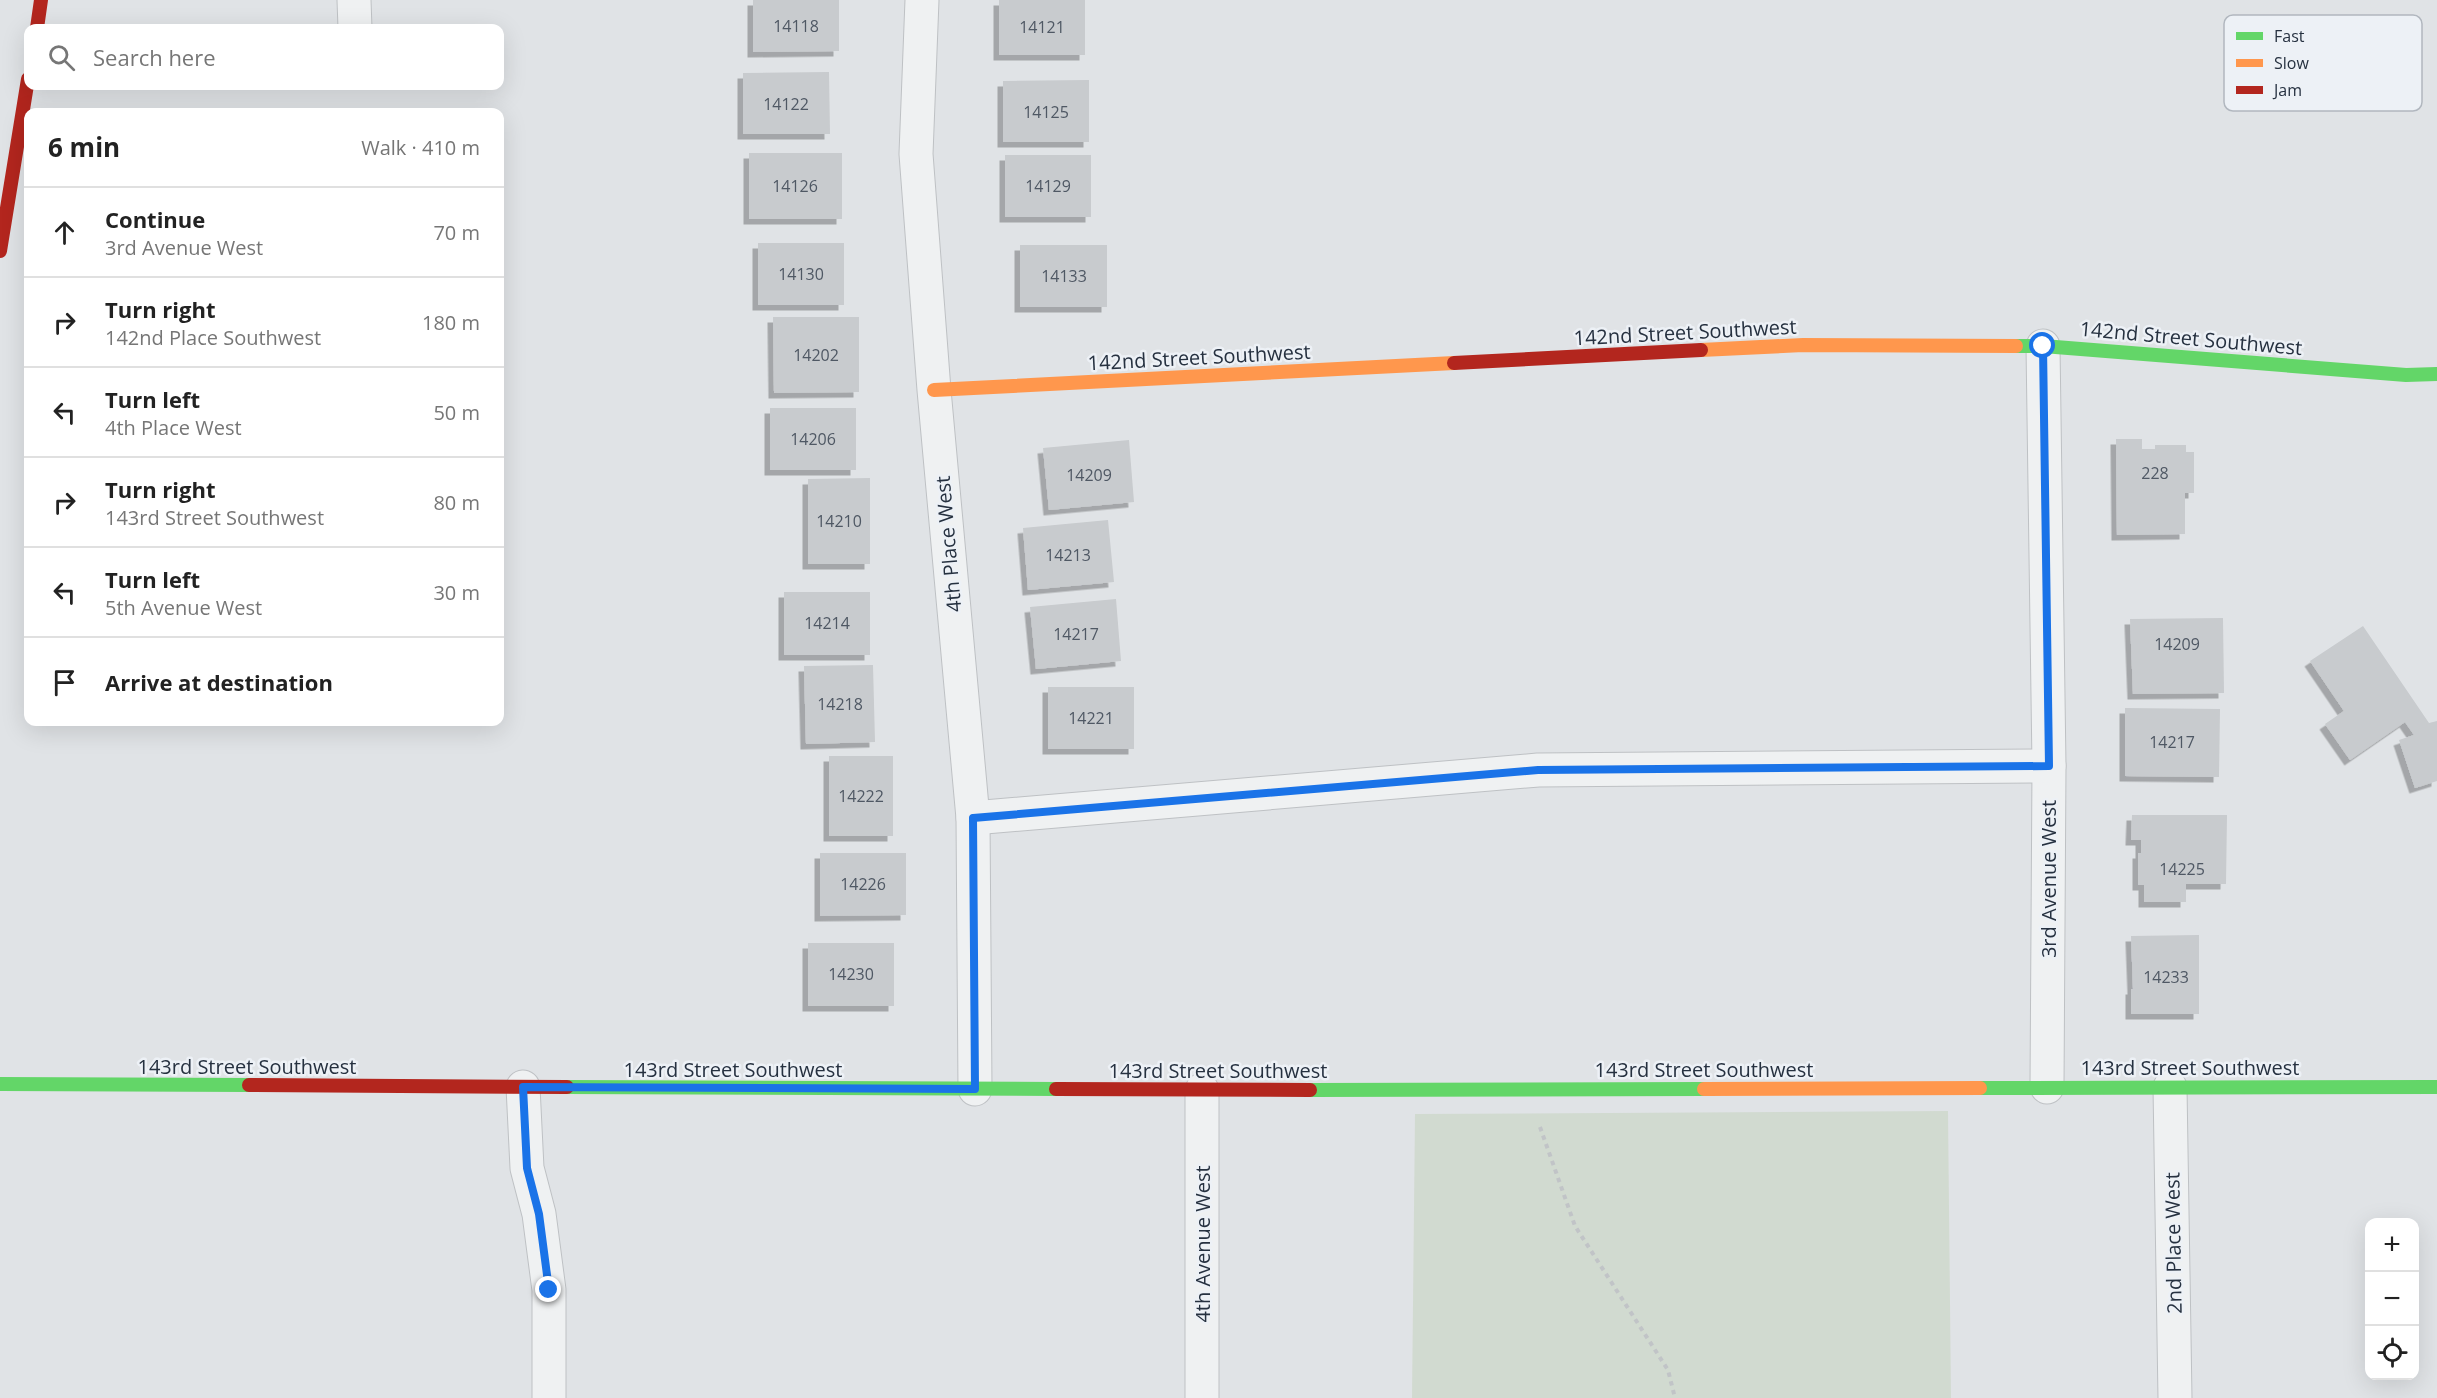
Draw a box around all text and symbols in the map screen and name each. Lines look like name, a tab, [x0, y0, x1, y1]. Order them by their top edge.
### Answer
house number: 14118	[773, 15, 819, 37]
legend	[2224, 15, 2422, 111]
house number: 14121	[1019, 16, 1065, 38]
search box	[24, 24, 504, 90]
text: Fast	[2274, 25, 2305, 47]
icon: search	[45, 41, 78, 74]
text: Search here	[93, 42, 216, 72]
text: Slow	[2274, 52, 2309, 74]
text: Jam	[2272, 79, 2302, 101]
house number: 14122	[763, 93, 809, 115]
house number: 14125	[1023, 101, 1069, 123]
text: 6 min	[48, 129, 120, 165]
text: Walk · 410 m	[361, 134, 480, 161]
house number: 14126	[772, 175, 818, 197]
house number: 14129	[1025, 175, 1071, 197]
text: Continue	[105, 204, 205, 234]
icon: ahead	[48, 216, 81, 249]
text: 70 m	[433, 219, 480, 246]
text: 3rd Avenue West	[105, 234, 263, 261]
house number: 14130	[778, 263, 824, 285]
house number: 14133	[1041, 265, 1087, 287]
text: Turn right	[105, 294, 216, 324]
icon: right	[48, 306, 81, 339]
text: 180 m	[422, 309, 480, 336]
street label: 142nd Street Southwest	[1573, 313, 1797, 351]
street label: 142nd Street Southwest	[2079, 315, 2303, 361]
text: 142nd Place Southwest	[105, 324, 321, 351]
route start	[2029, 332, 2055, 358]
street label: 142nd Street Southwest	[1087, 338, 1311, 376]
house number: 14202	[793, 344, 839, 366]
text: Turn left	[105, 384, 200, 414]
icon: left	[48, 396, 81, 429]
text: 50 m	[433, 399, 480, 426]
text: 4th Place West	[105, 414, 242, 441]
house number: 14206	[790, 428, 836, 450]
house number: 228	[2141, 462, 2169, 484]
house number: 14209	[1066, 464, 1112, 486]
text: Turn right	[105, 474, 216, 504]
street label: 4th Place West	[929, 475, 967, 613]
icon: right	[48, 486, 81, 519]
text: 80 m	[433, 489, 480, 516]
text: 143rd Street Southwest	[105, 504, 324, 531]
house number: 14210	[816, 510, 862, 532]
house number: 14213	[1045, 544, 1091, 566]
text: Turn left	[105, 564, 200, 594]
icon: left	[48, 576, 81, 609]
text: 30 m	[433, 579, 480, 606]
text: 5th Avenue West	[105, 594, 262, 621]
house number: 14214	[804, 612, 850, 634]
house number: 14217	[1053, 623, 1099, 645]
house number: 14209	[2154, 633, 2200, 655]
icon: arrive	[48, 666, 81, 699]
text: Arrive at destination	[105, 667, 333, 697]
house number: 14218	[817, 693, 863, 715]
house number: 14221	[1068, 707, 1114, 729]
house number: 14217	[2149, 731, 2195, 753]
house number: 14222	[838, 785, 884, 807]
street label: 3rd Avenue West	[2035, 800, 2062, 958]
house number: 14225	[2159, 858, 2205, 880]
house number: 14226	[840, 873, 886, 895]
house number: 14230	[828, 963, 874, 985]
house number: 14233	[2143, 966, 2189, 988]
street label: 143rd Street Southwest	[137, 1053, 357, 1080]
street label: 143rd Street Southwest	[2080, 1054, 2300, 1081]
street label: 143rd Street Southwest	[623, 1056, 843, 1083]
street label: 143rd Street Southwest	[1594, 1056, 1814, 1083]
street label: 143rd Street Southwest	[1108, 1057, 1328, 1084]
street label: 4th Avenue West	[1189, 1165, 1216, 1323]
street label: 2nd Place West	[2158, 1172, 2188, 1314]
map controls	[2365, 1218, 2419, 1380]
button: +	[2365, 1218, 2419, 1272]
button: −	[2365, 1272, 2419, 1326]
route end	[535, 1276, 561, 1302]
button: locate	[2365, 1326, 2419, 1380]

